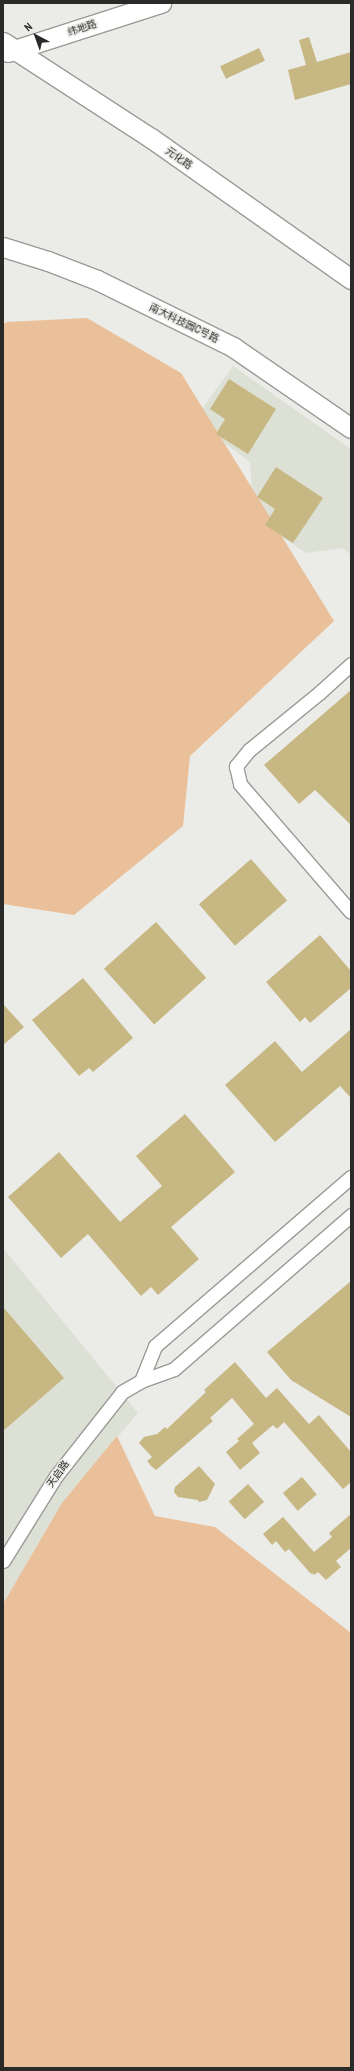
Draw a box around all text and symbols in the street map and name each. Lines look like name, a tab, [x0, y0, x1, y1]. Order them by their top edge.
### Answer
north arrow	[16, 16, 56, 56]
street label: 纬地路	[66, 18, 98, 38]
text: N	[21, 20, 35, 34]
street label: 元化路	[163, 144, 195, 172]
street label: 南大科技园C号路	[147, 301, 221, 345]
street label: 天启路	[44, 1458, 72, 1490]

